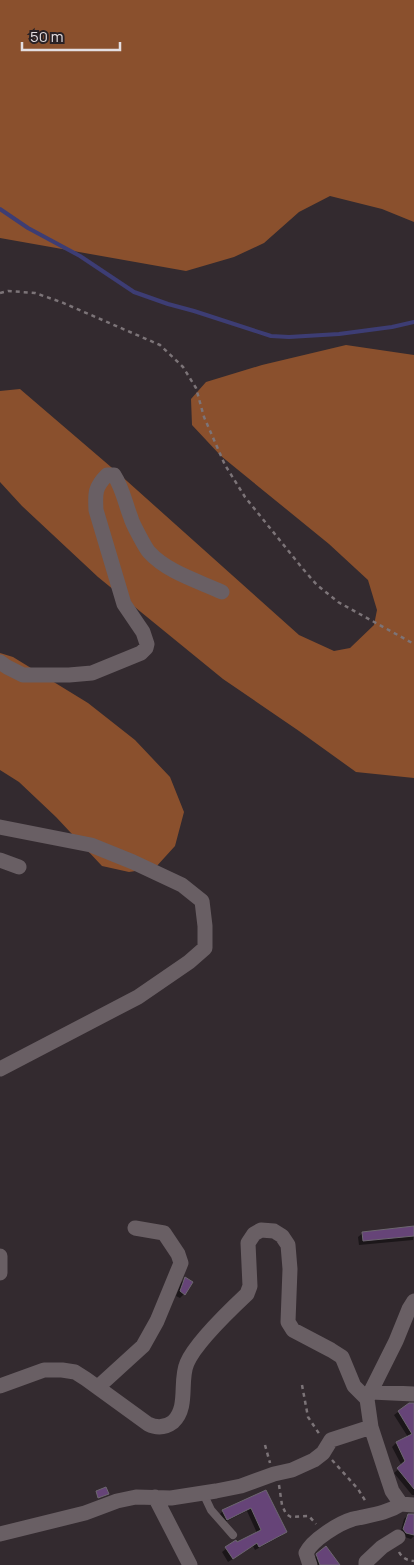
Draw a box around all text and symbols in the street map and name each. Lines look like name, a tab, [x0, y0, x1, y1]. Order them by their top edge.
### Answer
scale bar	[22, 20, 120, 52]
text: 50 m	[30, 26, 64, 47]

